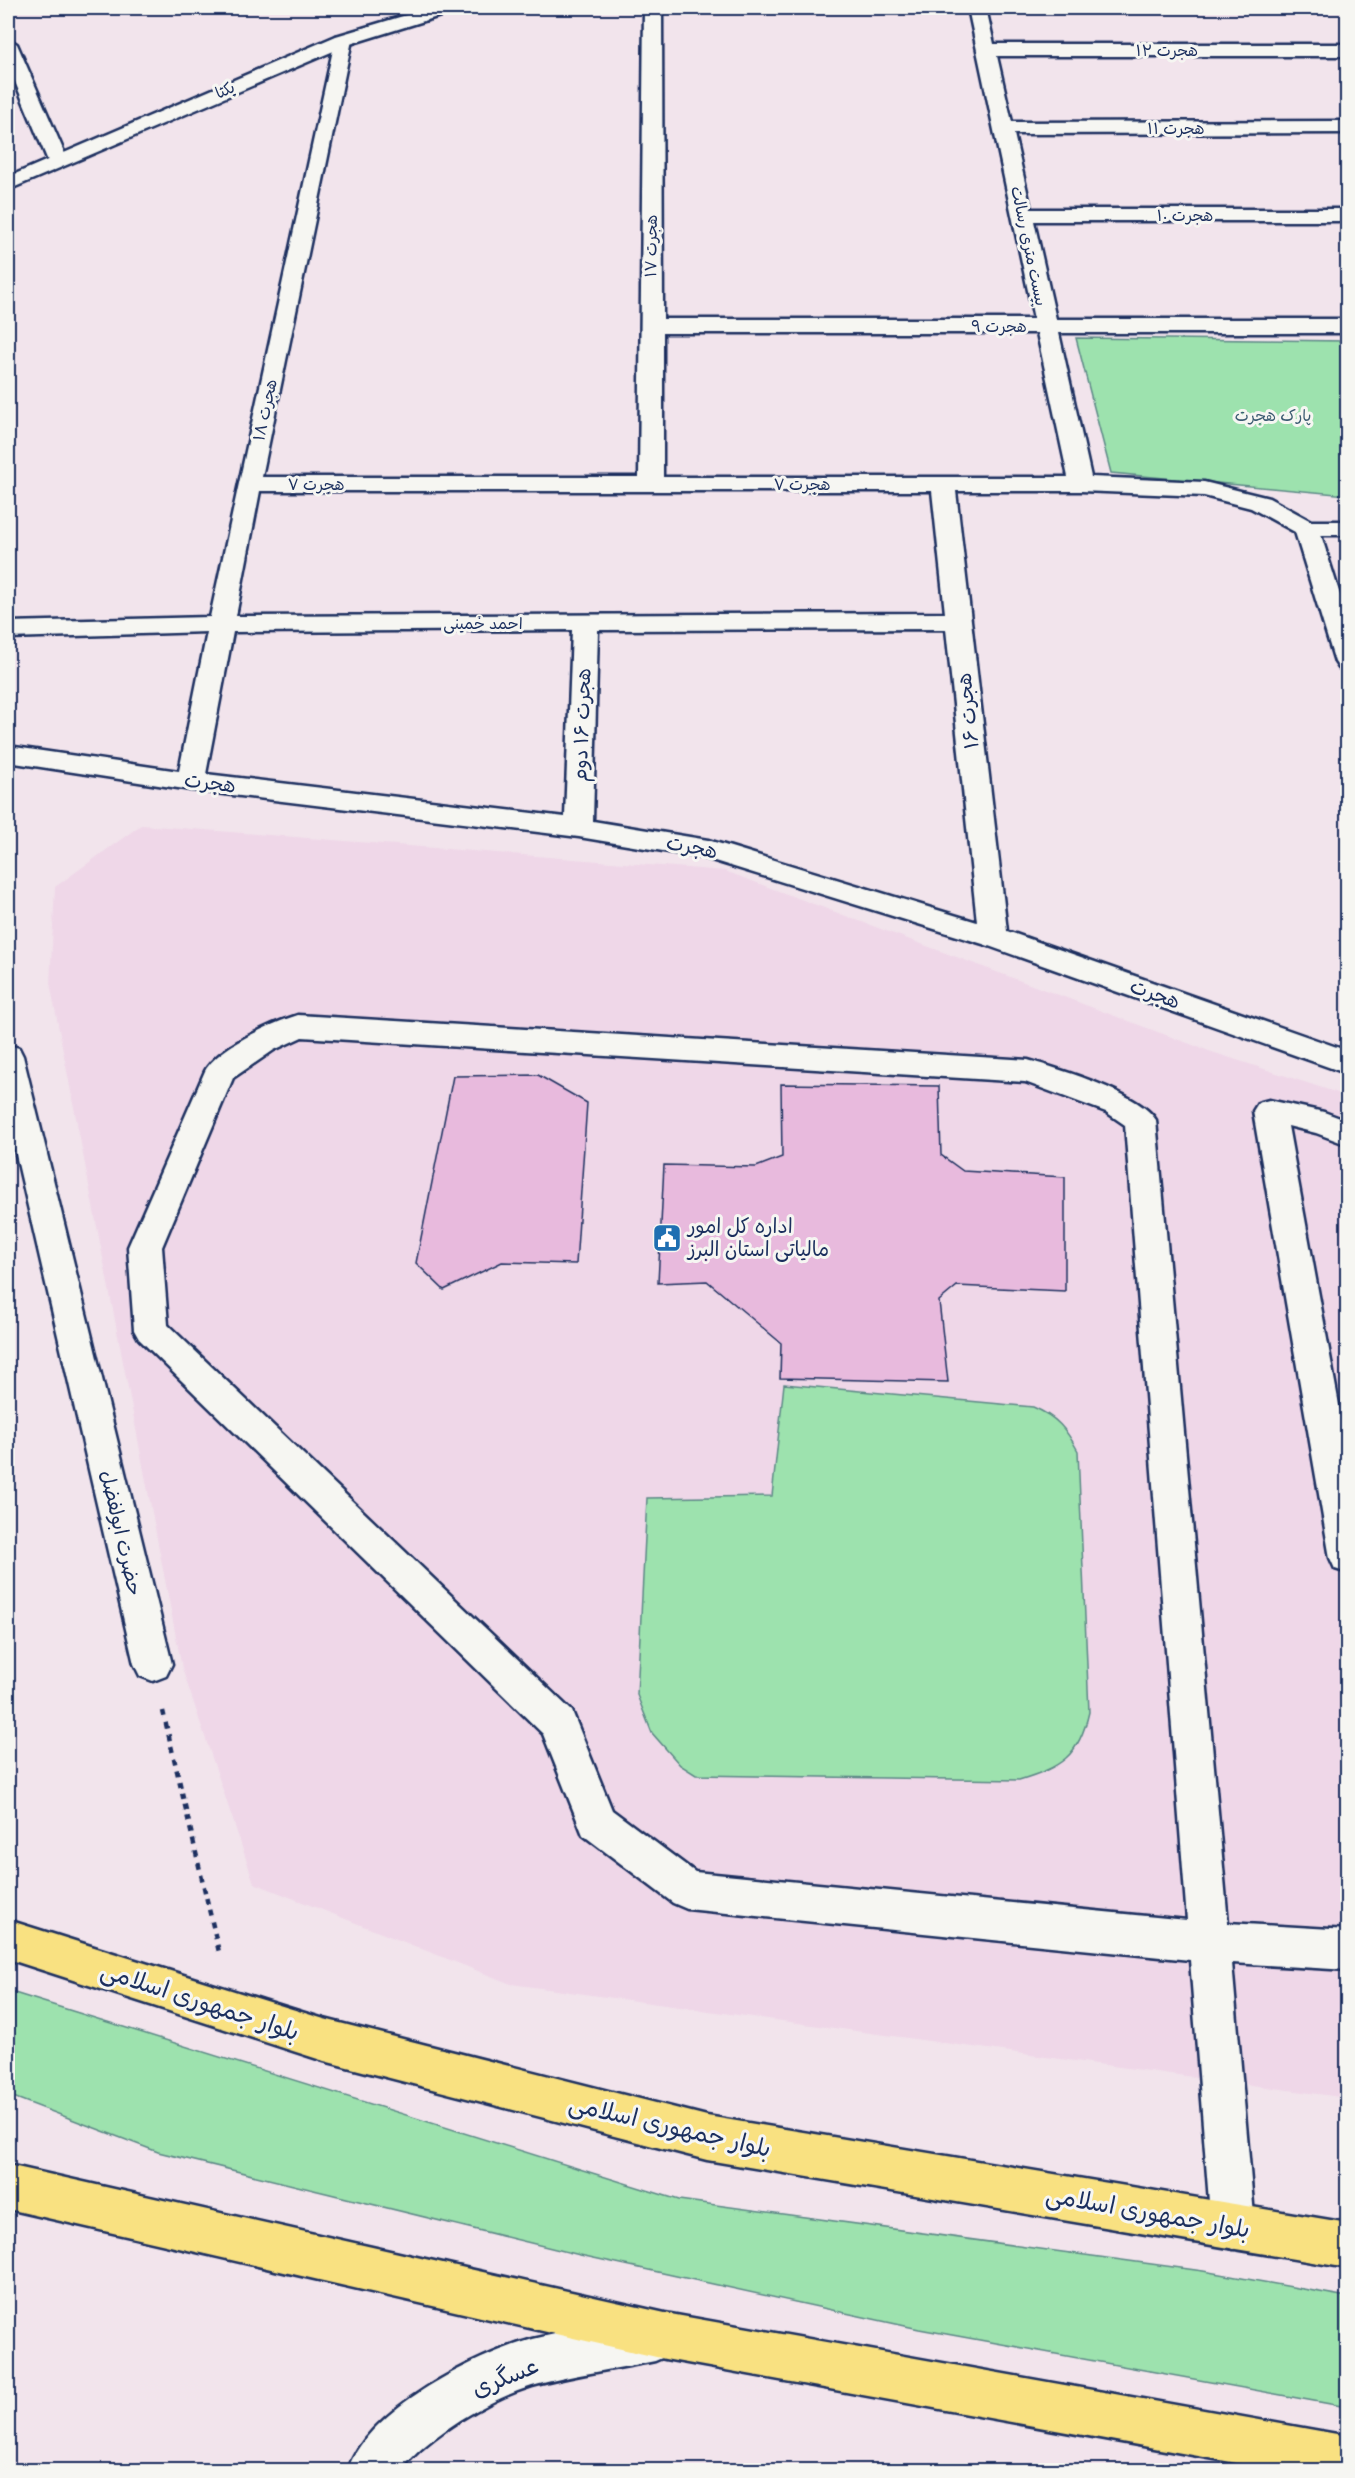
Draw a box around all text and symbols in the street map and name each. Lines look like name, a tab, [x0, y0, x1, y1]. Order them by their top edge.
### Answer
street label: هجرت ۱۲	[1136, 36, 1198, 65]
street label: یکتا	[210, 73, 240, 107]
street label: هجرت ۱۱	[1147, 114, 1205, 143]
street label: بیست متری رسالت	[1002, 183, 1056, 309]
street label: هجرت ۱۰	[1157, 201, 1213, 230]
street label: هجرت ۱۷	[636, 214, 666, 278]
street label: هجرت ۹	[971, 312, 1027, 341]
street label: هجرت ۱۸	[244, 376, 286, 444]
park label: پارک هجرت	[1235, 401, 1311, 430]
street label: هجرت ۷	[288, 470, 344, 499]
street label: هجرت ۷	[774, 470, 830, 499]
street label: احمد خمینی	[443, 609, 523, 638]
street label: هجرت ۱۶ دوم	[563, 667, 601, 783]
street label: هجرت ۱۶	[947, 671, 989, 751]
street label: هجرت	[182, 762, 238, 804]
street label: هجرت	[663, 825, 721, 869]
street label: هجرت	[1125, 969, 1185, 1019]
place label: اداره کل امور مالیاتی استان البرز	[686, 1209, 829, 1267]
public building icon: اداره کل امور مالیاتی استان البرز	[651, 1222, 683, 1254]
street label: حضرت ابولفضل	[90, 1467, 152, 1599]
street label: بلوار جمهوری اسلامی	[95, 1949, 305, 2053]
street label: بلوار جمهوری اسلامی	[565, 2082, 775, 2170]
street label: بلوار جمهوری اسلامی	[1043, 2173, 1253, 2251]
street label: عسگری	[465, 2345, 545, 2409]

